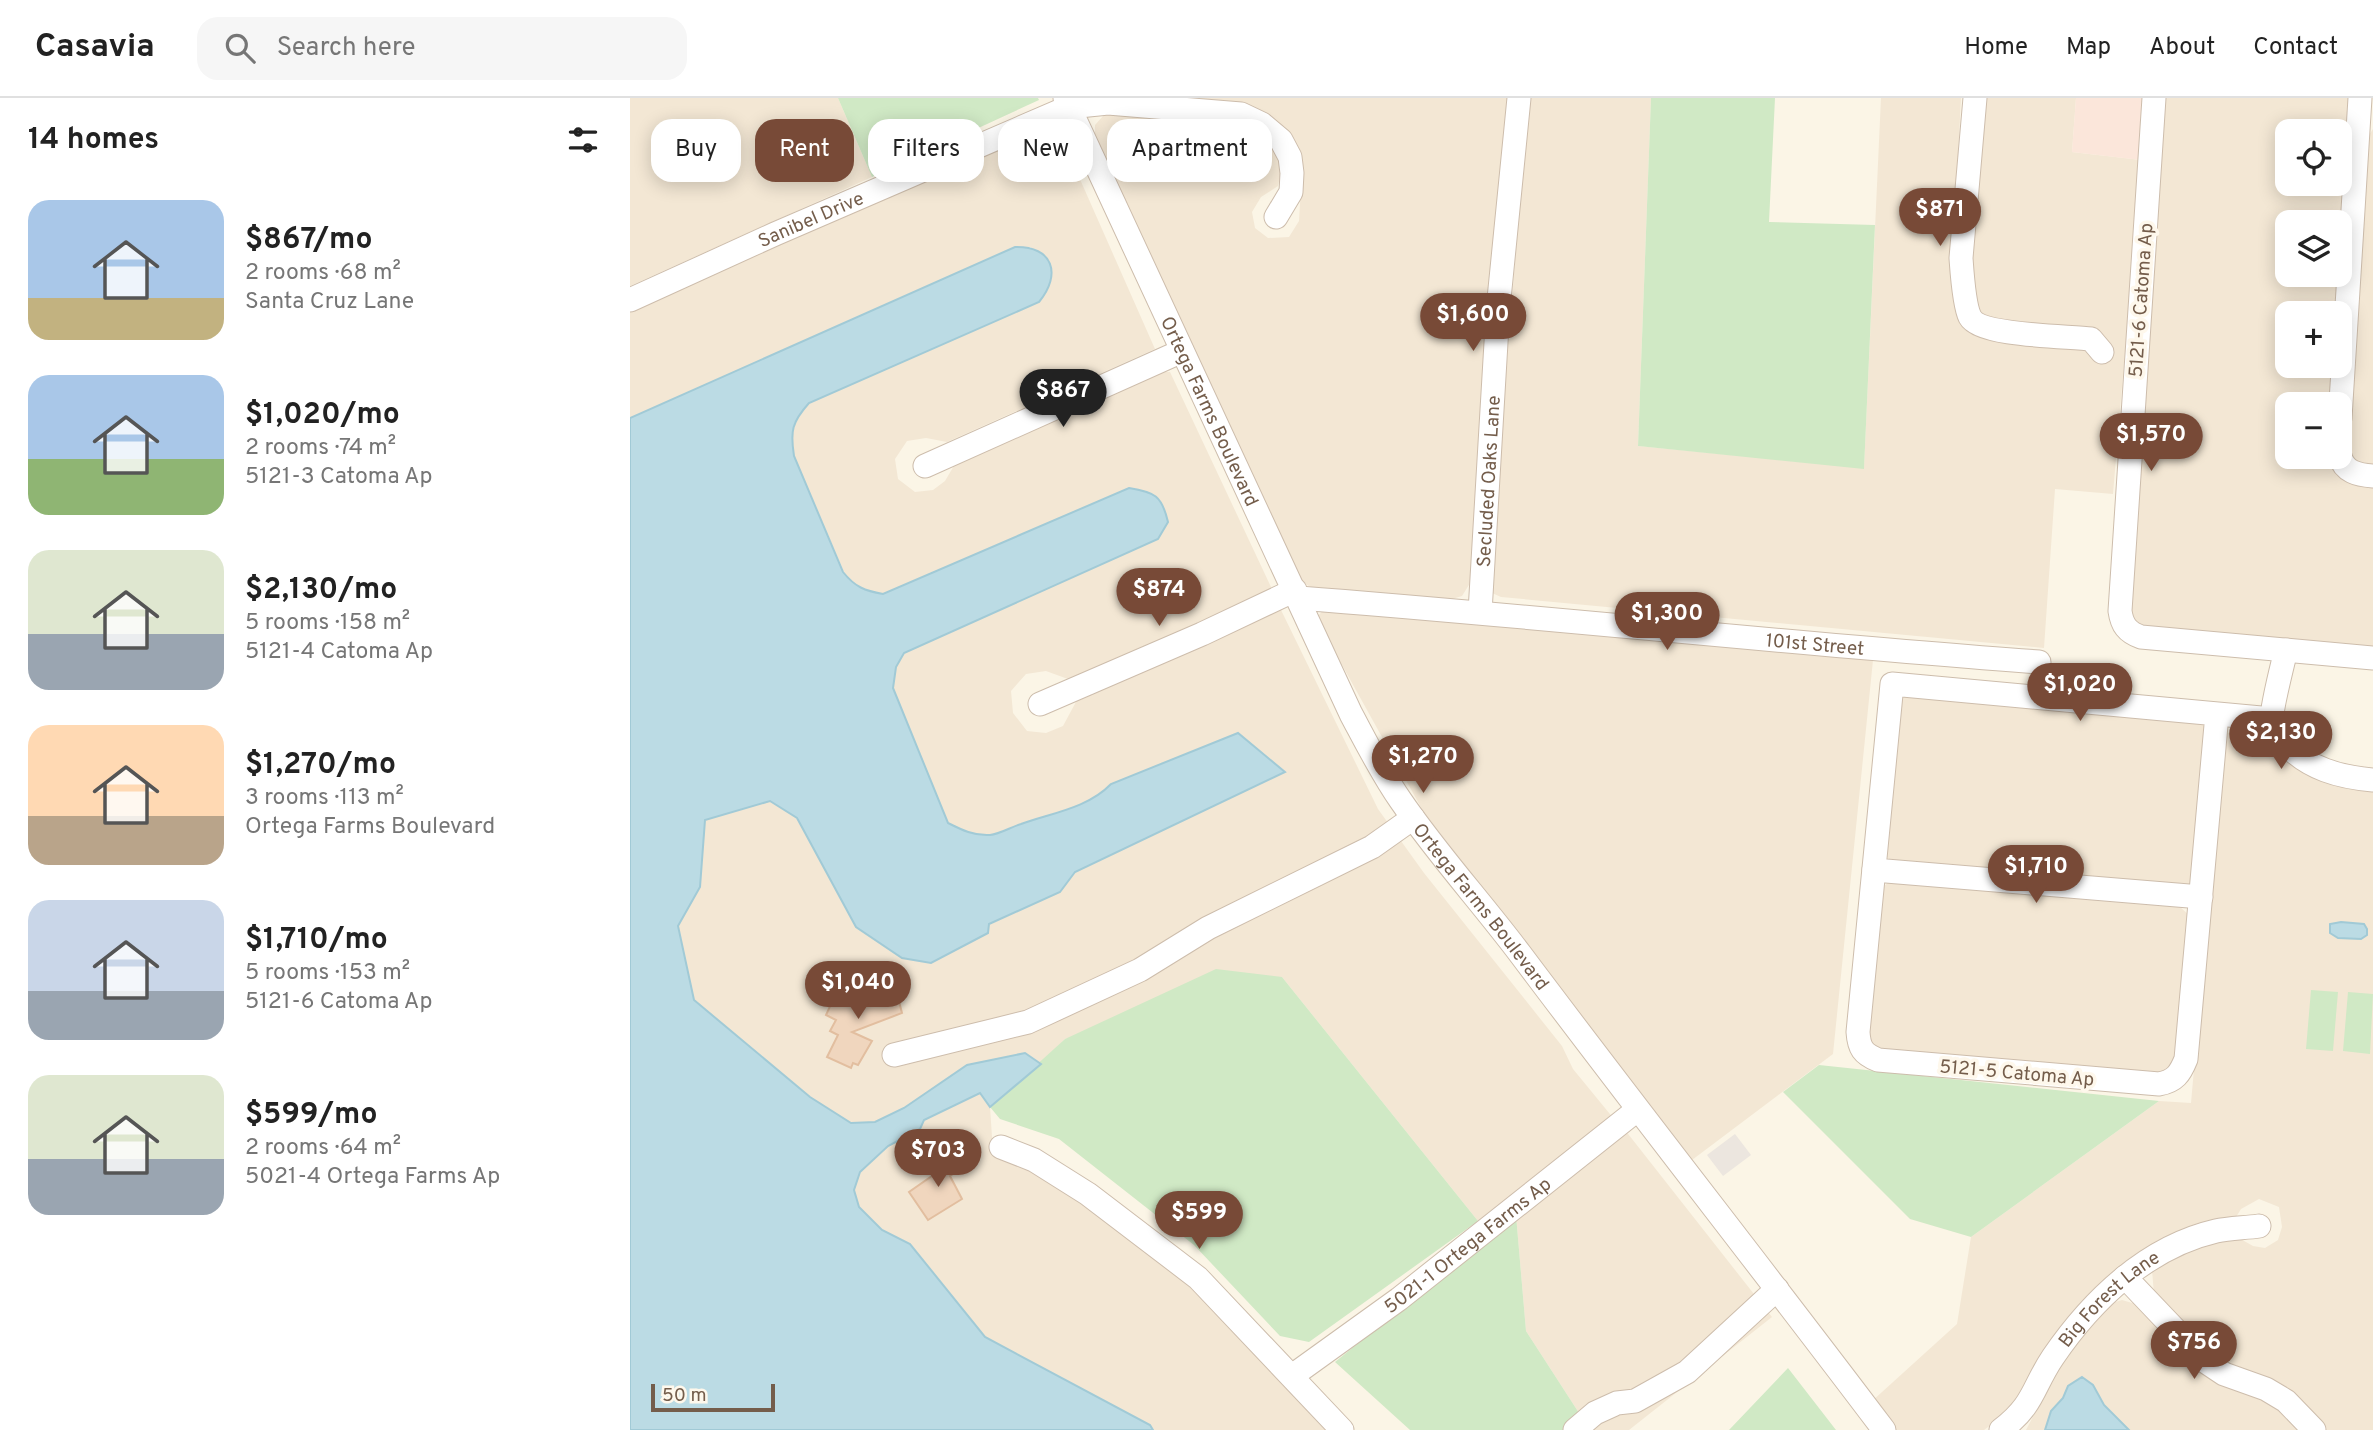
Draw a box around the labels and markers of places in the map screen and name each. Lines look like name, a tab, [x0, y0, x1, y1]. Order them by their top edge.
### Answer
pin: $871	[1899, 188, 1981, 248]
pin: $1,600	[1416, 294, 1530, 353]
pin: $867	[1022, 370, 1104, 429]
pin: $1,570	[2094, 414, 2208, 473]
pin: $874	[1118, 568, 1200, 628]
pin: $1,300	[1610, 592, 1724, 652]
pin: $1,020	[2023, 664, 2137, 723]
pin: $2,130	[2224, 712, 2338, 771]
pin: $1,270	[1366, 736, 1480, 795]
pin: $1,710	[1979, 846, 2093, 905]
pin: $1,040	[801, 962, 915, 1021]
pin: $703	[897, 1130, 979, 1189]
pin: $599	[1158, 1192, 1240, 1251]
pin: $756	[2153, 1322, 2235, 1381]

